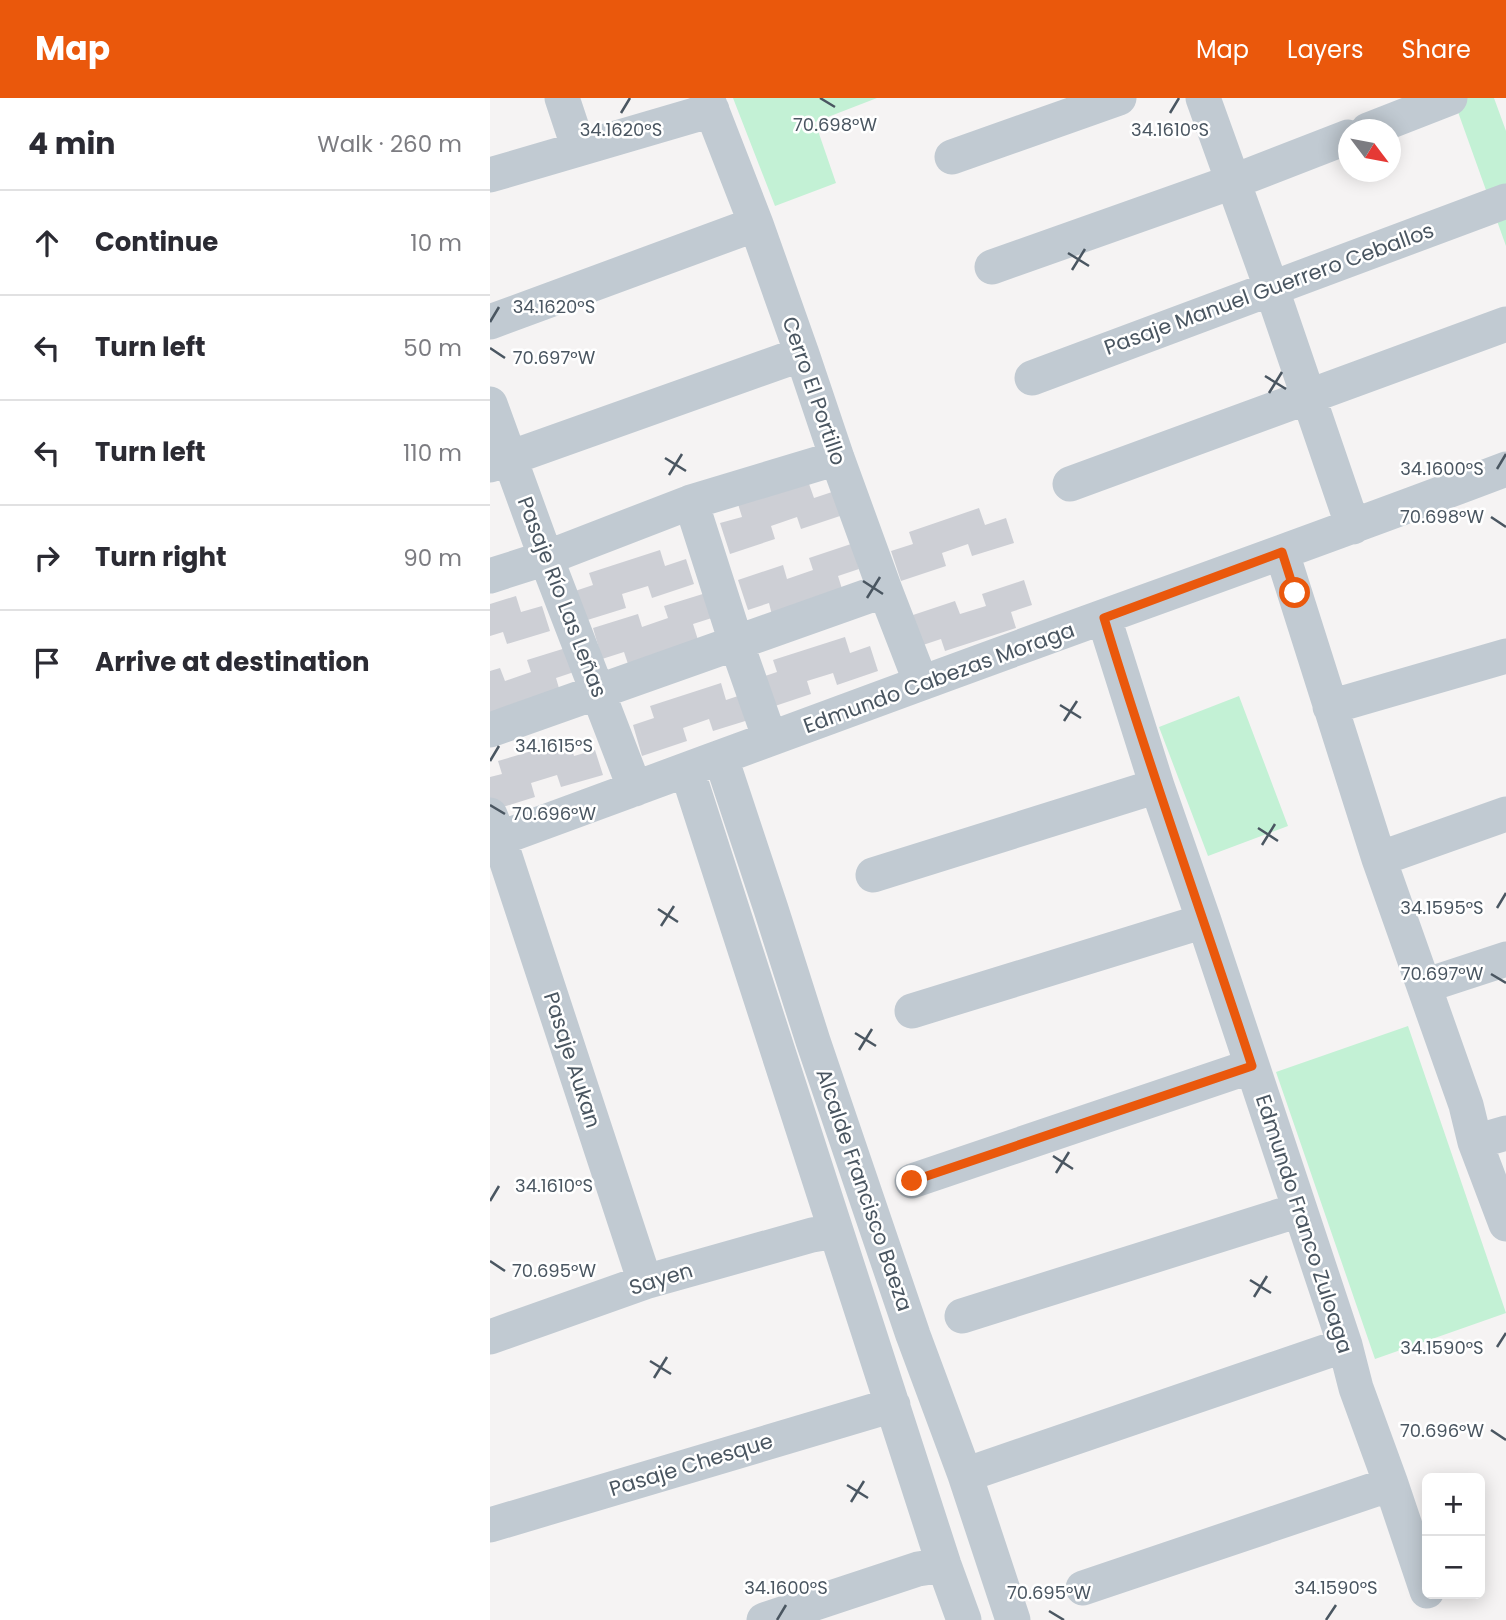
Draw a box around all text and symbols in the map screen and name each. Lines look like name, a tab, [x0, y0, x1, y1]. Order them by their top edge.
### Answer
text: Map	[35, 25, 110, 72]
text: Map	[1196, 33, 1249, 66]
text: Layers	[1287, 33, 1363, 66]
text: Share	[1401, 33, 1471, 66]
text: 70.698°W	[793, 112, 877, 137]
text: 34.1620°S	[580, 117, 662, 142]
text: 34.1610°S	[1131, 117, 1209, 142]
north arrow	[1338, 119, 1401, 182]
text: 4 min	[28, 122, 116, 165]
text: Walk · 260 m	[317, 128, 462, 160]
street label: Pasaje Manuel Guerrero Ceballos	[1100, 215, 1438, 362]
icon: ahead	[28, 224, 66, 262]
text: Continue	[95, 224, 218, 260]
text: 10 m	[410, 227, 462, 259]
text: 34.1620°S	[513, 294, 595, 319]
street label: Cerro El Portillo	[775, 313, 853, 469]
icon: left	[28, 329, 66, 367]
text: Turn left	[95, 329, 206, 365]
text: 50 m	[403, 332, 462, 364]
text: 70.697°W	[513, 345, 596, 370]
icon: left	[28, 434, 66, 472]
text: Turn left	[95, 434, 206, 470]
text: 110 m	[403, 437, 462, 469]
text: 34.1600°S	[1400, 456, 1484, 481]
street label: Pasaje Río Las Leñas	[511, 492, 614, 701]
text: 70.698°W	[1400, 504, 1484, 529]
icon: right	[28, 539, 66, 577]
text: Turn right	[95, 539, 227, 575]
text: 90 m	[403, 542, 462, 574]
route start	[1279, 577, 1310, 608]
street label: Edmundo Cabezas Moraga	[799, 615, 1078, 740]
icon: arrive	[28, 644, 66, 682]
text: Arrive at destination	[95, 644, 370, 680]
text: 34.1615°S	[515, 733, 593, 758]
text: 70.696°W	[512, 801, 596, 826]
text: 34.1595°S	[1400, 895, 1484, 920]
text: 70.697°W	[1401, 961, 1484, 986]
street label: Pasaje Aukan	[537, 988, 608, 1132]
street label: Alcalde Francisco Baeza	[809, 1065, 920, 1315]
street label: Edmundo Franco Zuloaga	[1249, 1091, 1360, 1357]
route end	[896, 1165, 927, 1196]
text: 34.1610°S	[515, 1173, 593, 1198]
street label: Sayen	[626, 1255, 696, 1302]
text: 70.695°W	[512, 1258, 596, 1283]
text: 34.1590°S	[1400, 1335, 1484, 1360]
text: 70.696°W	[1400, 1418, 1484, 1443]
street label: Pasaje Chesque	[606, 1426, 776, 1503]
map controls	[1422, 1473, 1485, 1599]
button: +	[1422, 1473, 1485, 1536]
button: −	[1422, 1536, 1485, 1599]
text: 34.1600°S	[744, 1575, 828, 1600]
text: 34.1590°S	[1294, 1575, 1378, 1600]
text: 70.695°W	[1007, 1580, 1091, 1605]

